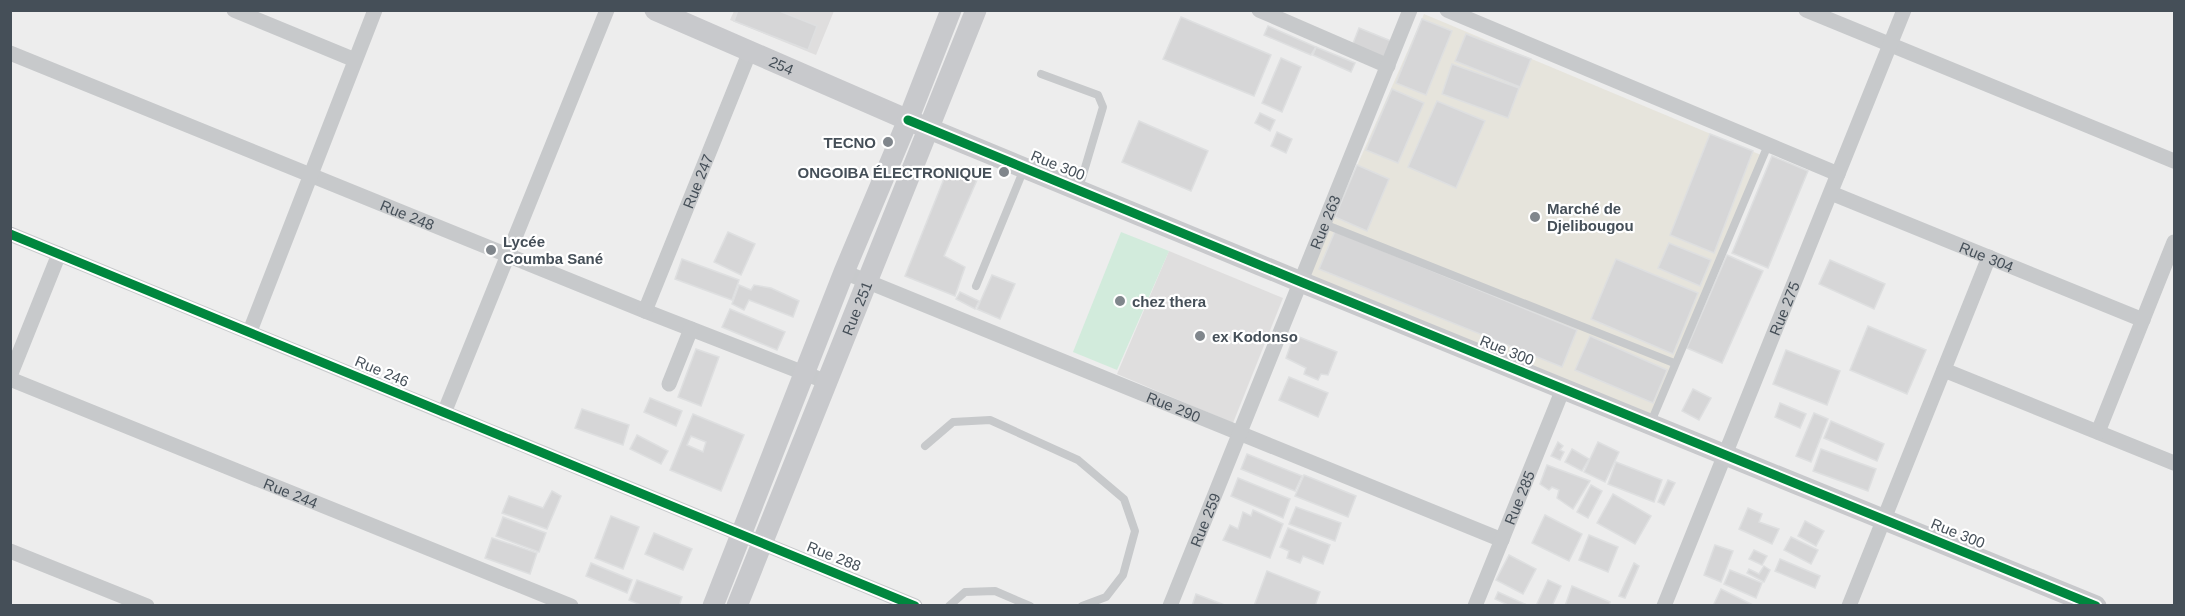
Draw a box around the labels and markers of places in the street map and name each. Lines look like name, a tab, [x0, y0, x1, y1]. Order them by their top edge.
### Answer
place label: TECNO	[824, 134, 876, 151]
marker: TECNO	[881, 135, 895, 149]
place label: ONGOIBA ÉLECTRONIQUE	[798, 164, 992, 181]
marker: ONGOIBA ÉLECTRONIQUE	[997, 165, 1011, 179]
place label: Marché de Djelibougou	[1547, 200, 1634, 234]
marker: Marché de Djelibougou	[1528, 210, 1542, 224]
place label: Lycée Coumba Sané	[503, 233, 603, 267]
marker: Lycée Coumba Sané	[484, 243, 498, 257]
place label: chez thera	[1132, 293, 1207, 310]
marker: chez thera	[1113, 294, 1127, 308]
place label: ex Kodonso	[1212, 328, 1298, 345]
marker: ex Kodonso	[1193, 329, 1207, 343]

